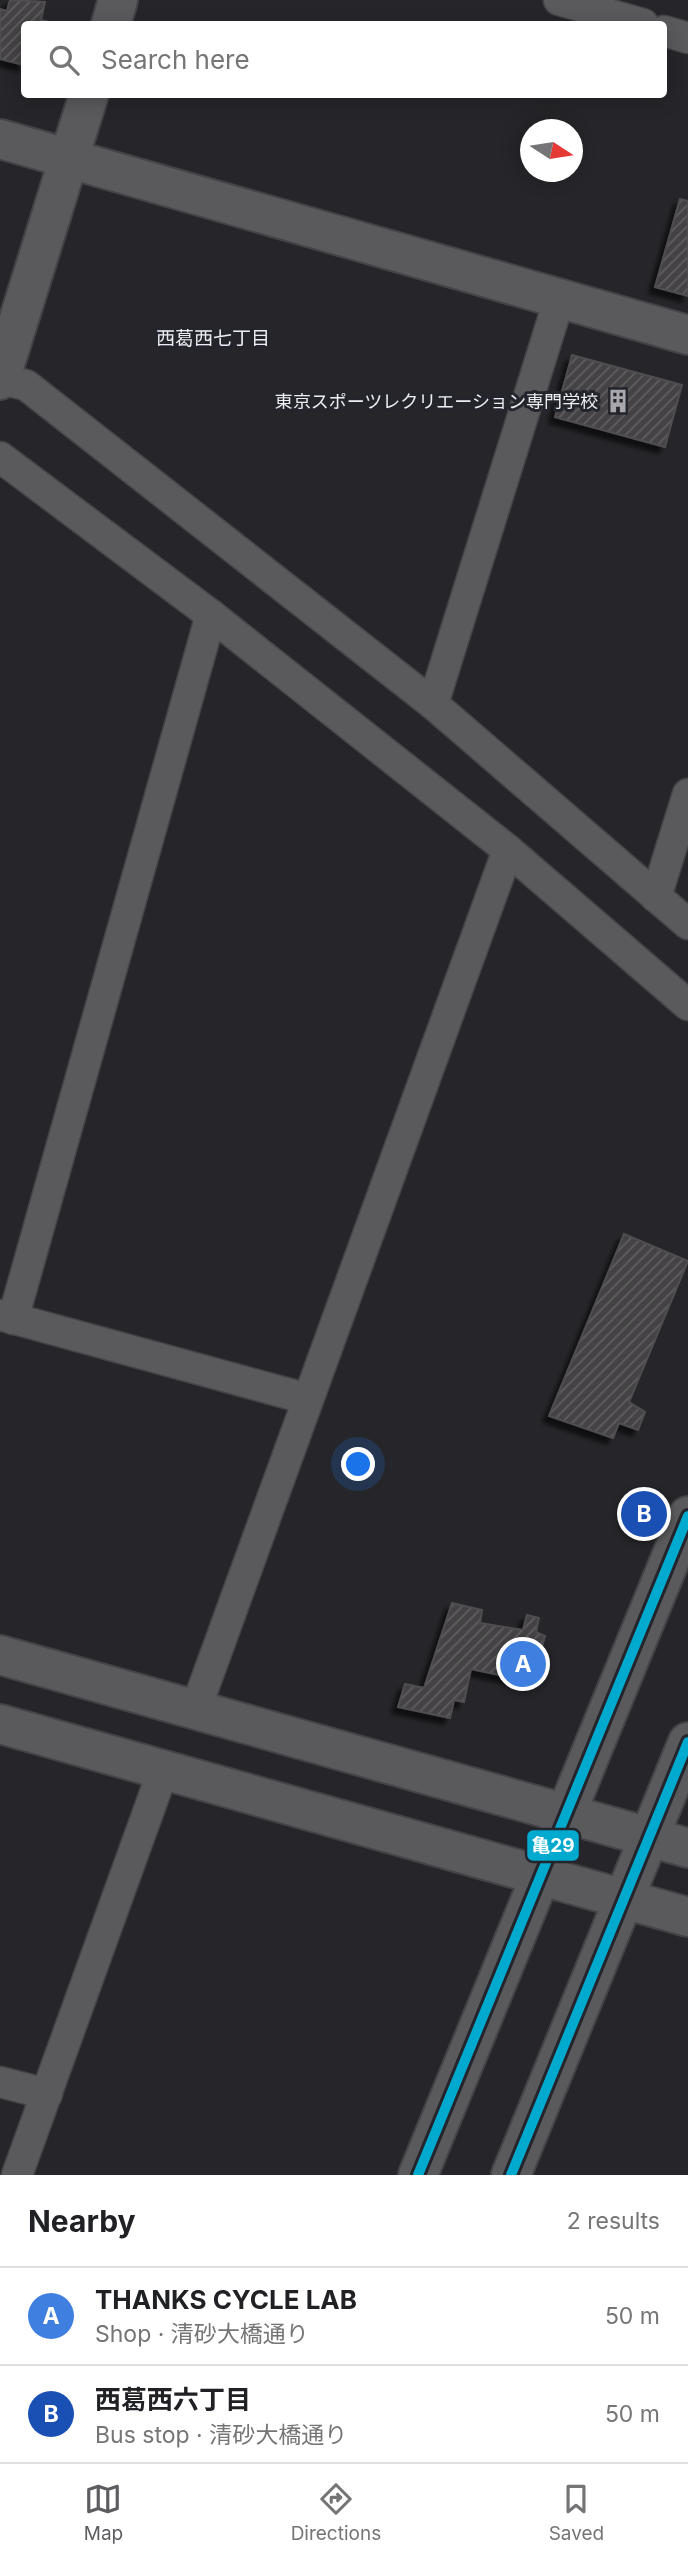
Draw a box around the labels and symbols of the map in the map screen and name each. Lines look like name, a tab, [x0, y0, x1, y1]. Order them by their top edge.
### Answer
north arrow	[520, 119, 583, 182]
district label: 西葛西七丁目	[156, 327, 270, 350]
building icon: 東京スポーツレクリエーション専門学校	[604, 387, 632, 415]
place label: 東京スポーツレクリエーション専門学校	[275, 391, 598, 412]
your location	[341, 1447, 375, 1481]
pin: B	[621, 1488, 667, 1540]
pin: A	[500, 1638, 546, 1690]
line badge: 亀29	[526, 1829, 580, 1862]
text: 亀29	[531, 1834, 575, 1857]

